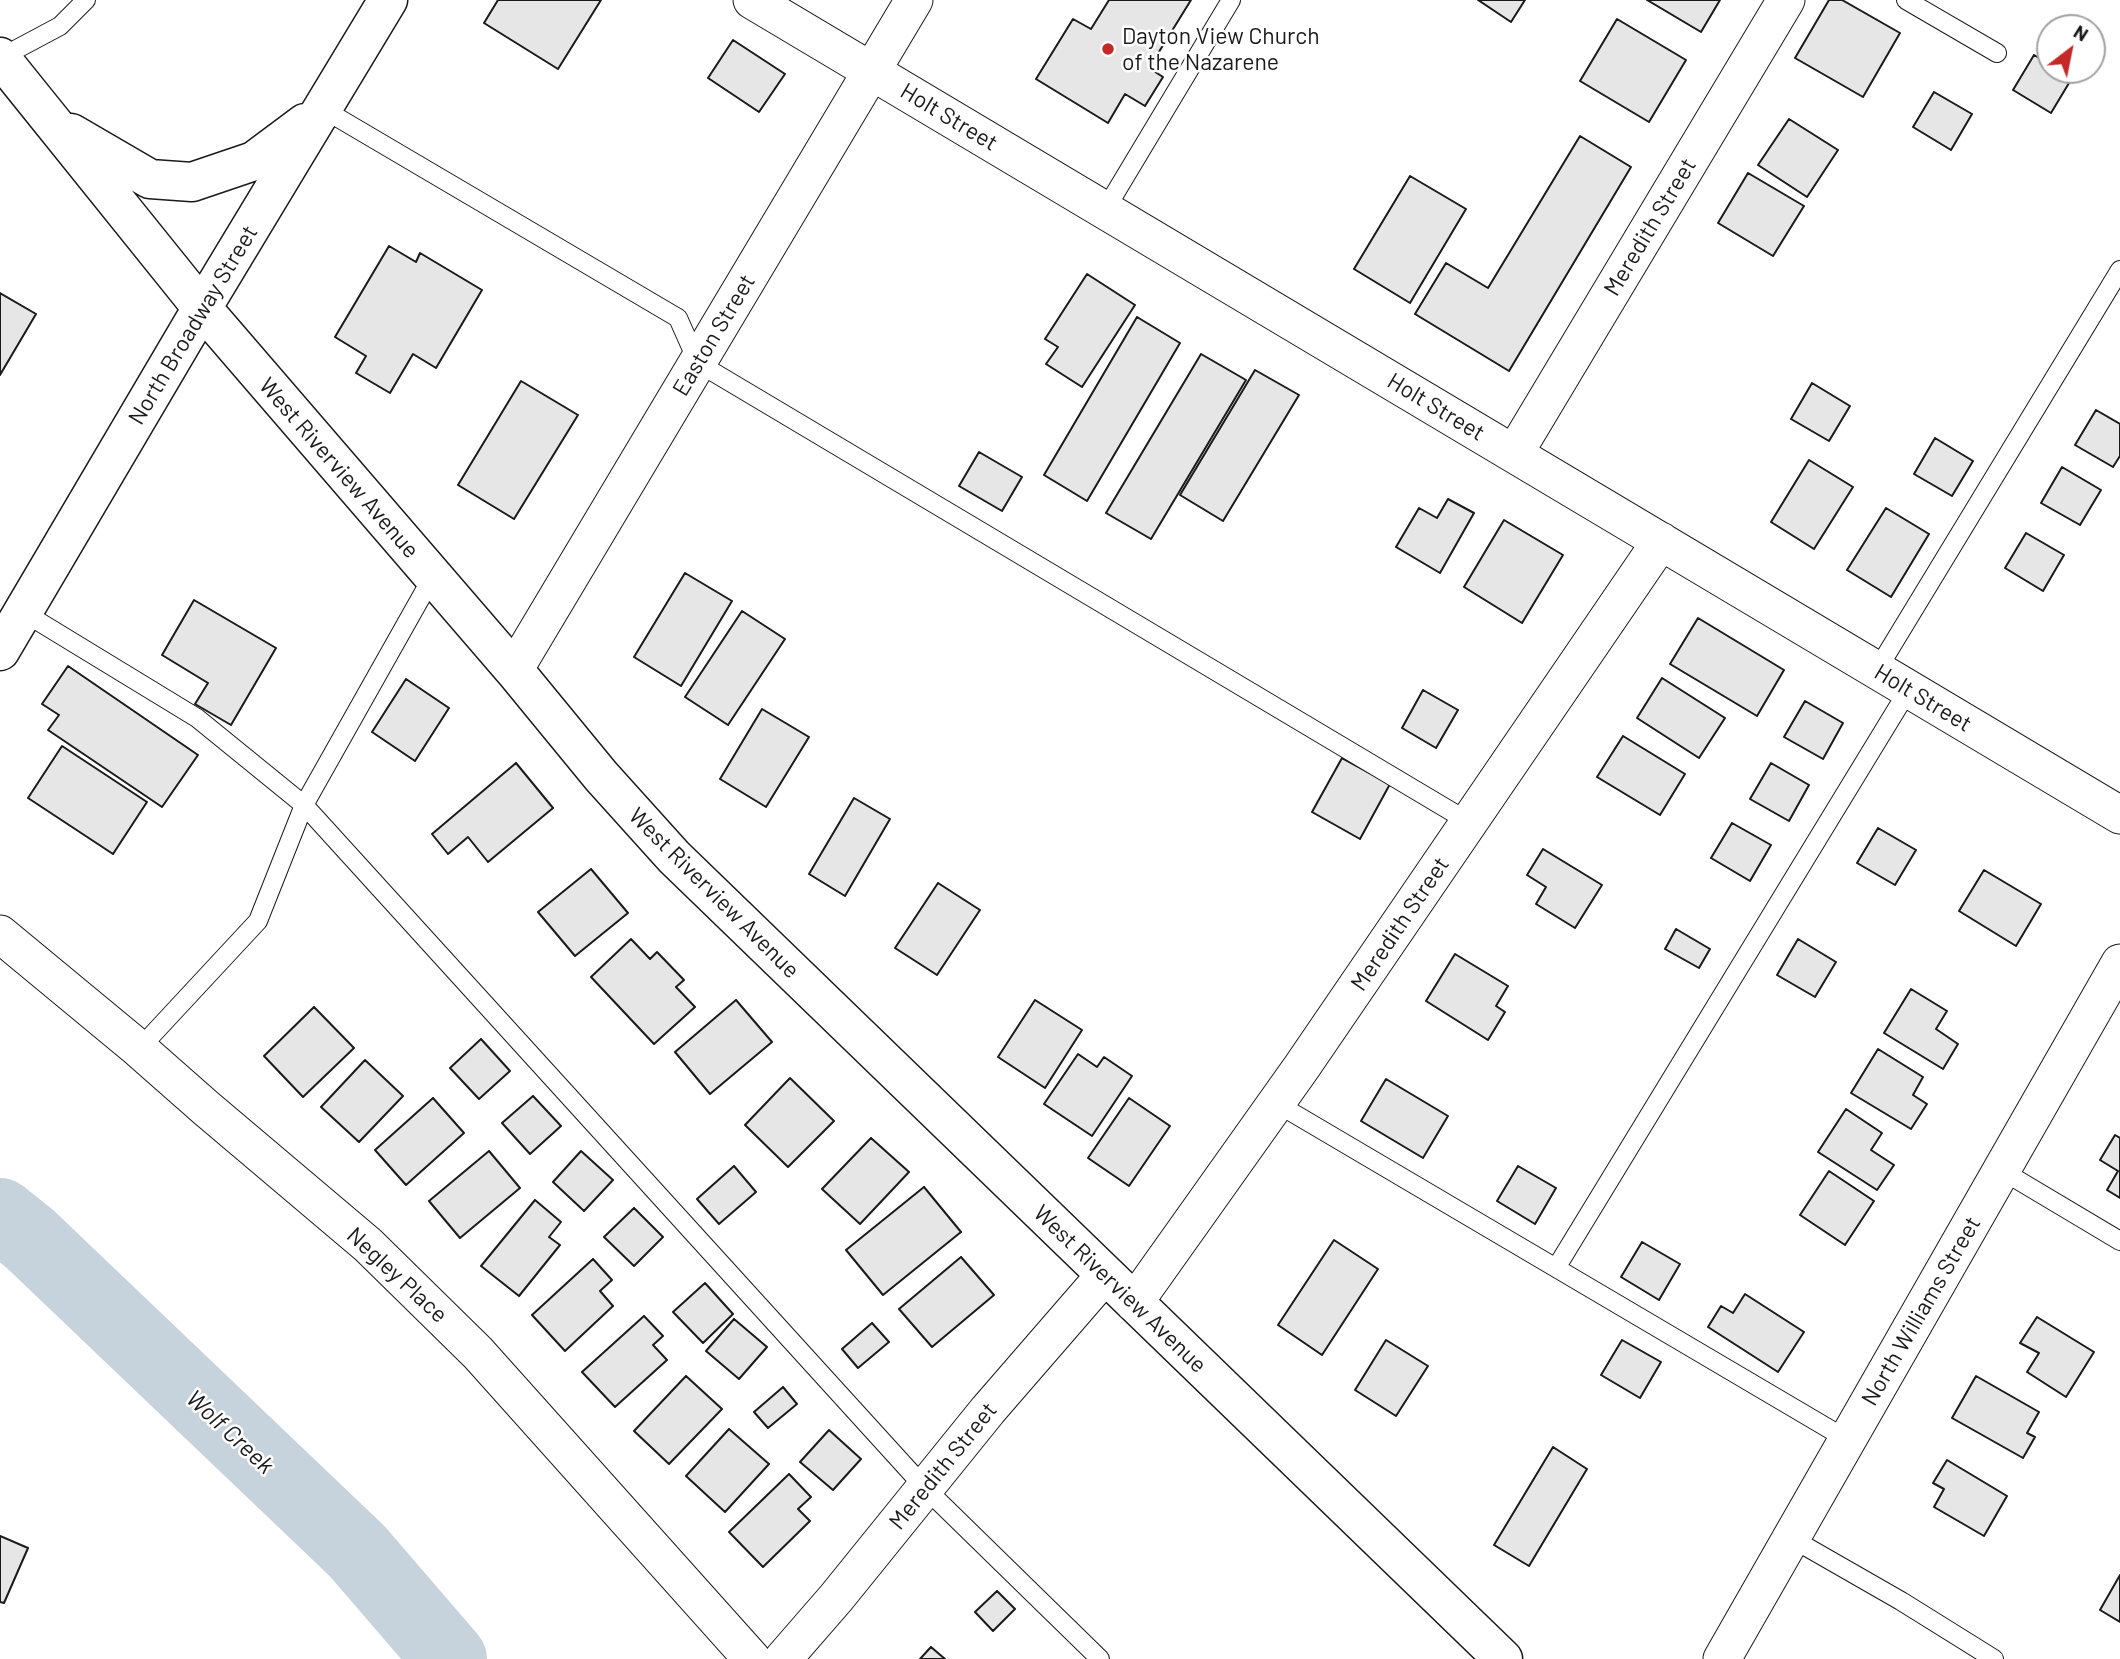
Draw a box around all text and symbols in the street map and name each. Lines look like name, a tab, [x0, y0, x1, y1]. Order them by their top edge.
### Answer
north arrow	[2036, 14, 2106, 84]
text: N	[2070, 19, 2093, 46]
place label: Dayton View Church of the Nazarene	[1122, 22, 1320, 76]
marker: Dayton View Church of the Nazarene	[1100, 41, 1116, 57]
street label: Holt Street	[895, 77, 1003, 157]
street label: Meredith Street	[1598, 153, 1702, 301]
street label: North Broadway Street	[123, 220, 263, 430]
street label: Easton Street	[667, 269, 761, 401]
street label: Holt Street	[1382, 367, 1490, 447]
street label: West Riverview Avenue	[253, 372, 425, 564]
street label: Holt Street	[1869, 658, 1977, 738]
street label: West Riverview Avenue	[623, 802, 805, 984]
street label: Meredith Street	[1345, 852, 1455, 996]
street label: West Riverview Avenue	[1028, 1199, 1212, 1379]
street label: North Williams Street	[1856, 1211, 1986, 1411]
street label: Negley Place	[341, 1221, 453, 1329]
water label: Wolf Creek	[180, 1384, 280, 1480]
street label: Meredith Street	[883, 1397, 1003, 1535]

